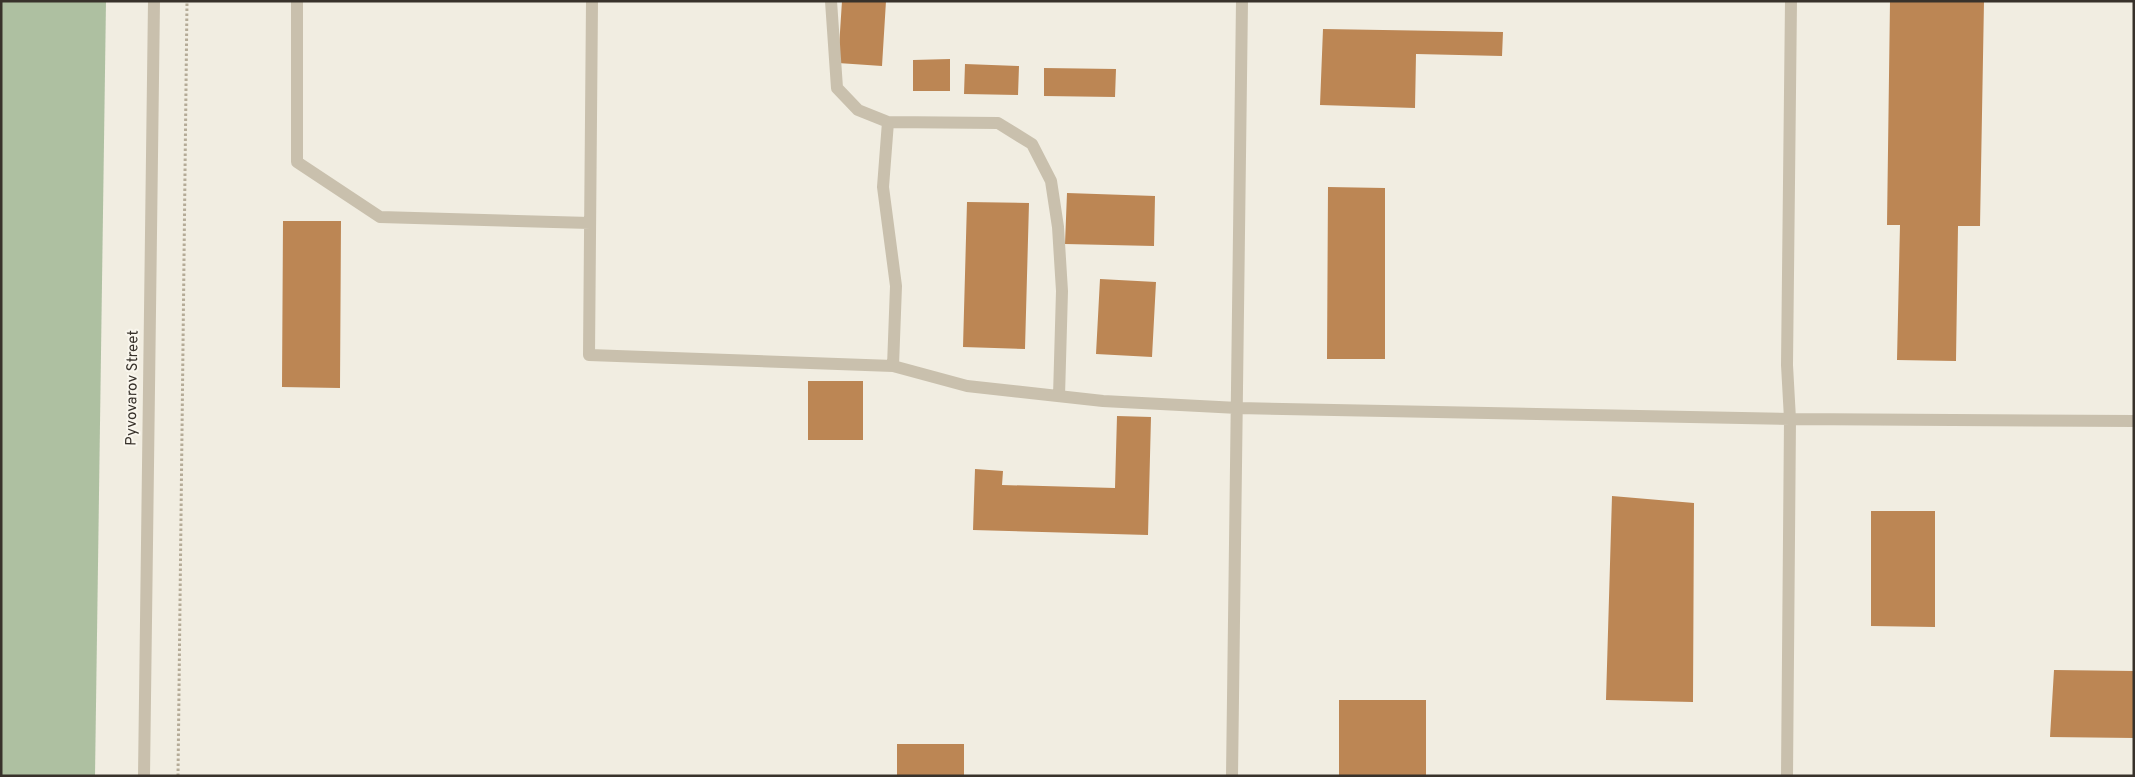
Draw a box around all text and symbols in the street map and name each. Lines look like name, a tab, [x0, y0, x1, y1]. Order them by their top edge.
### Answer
street label: Pyvovarov Street	[122, 330, 144, 446]

